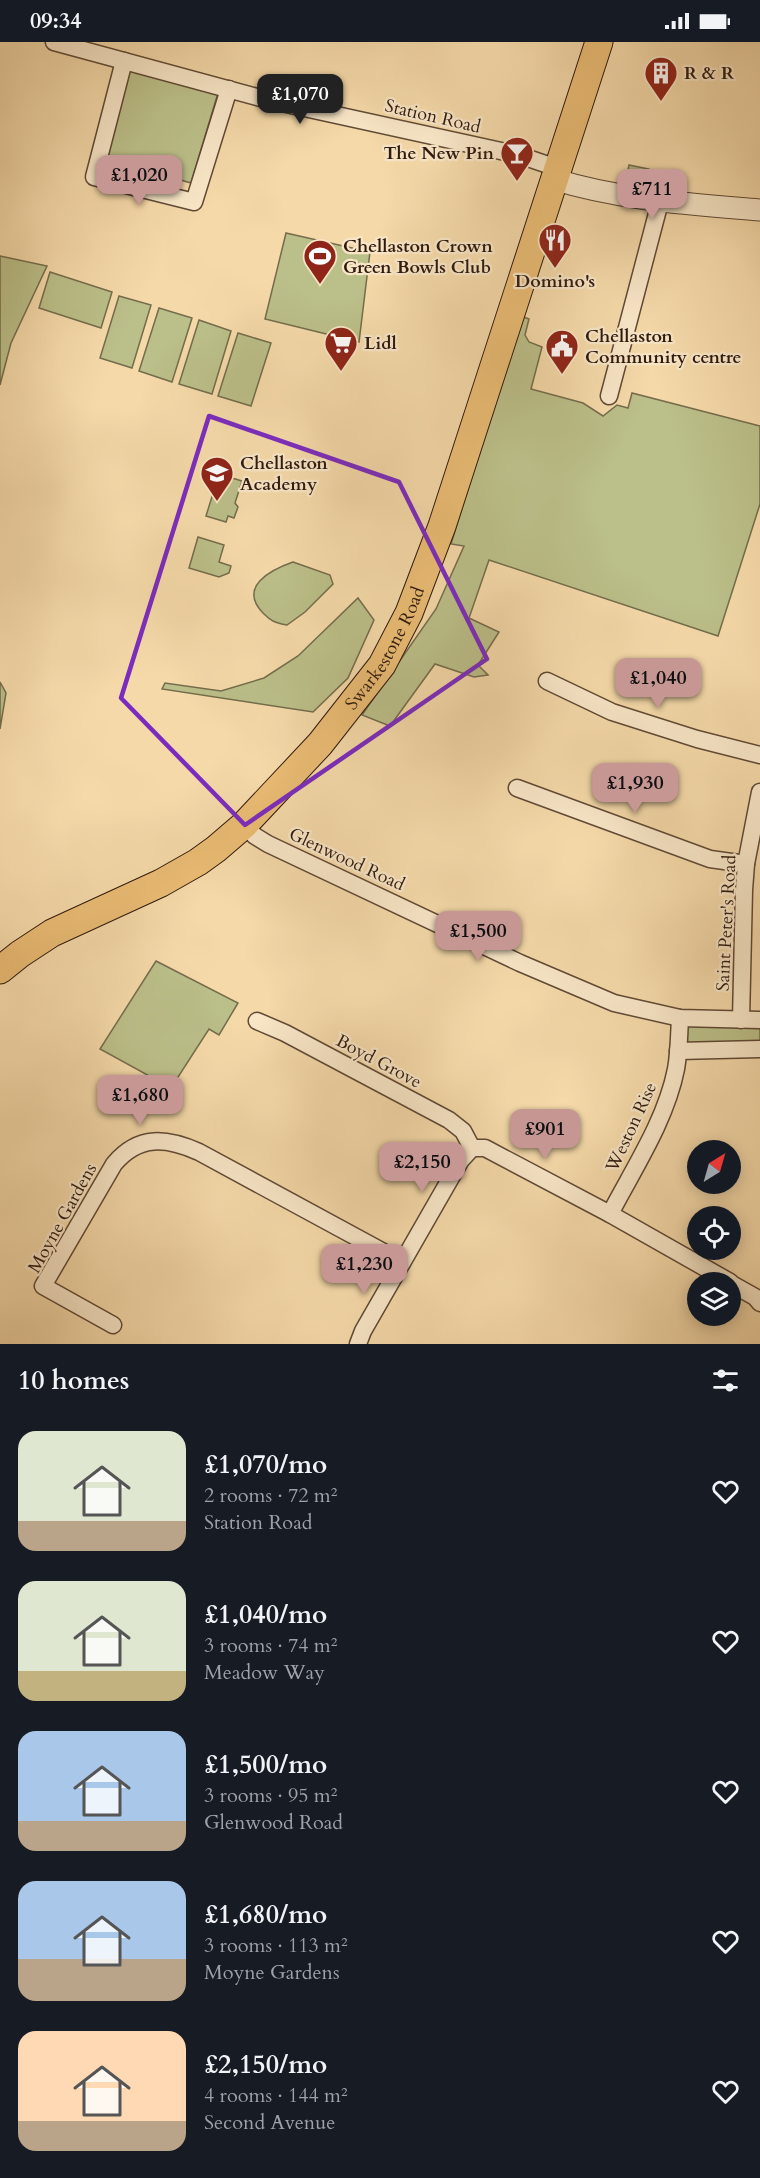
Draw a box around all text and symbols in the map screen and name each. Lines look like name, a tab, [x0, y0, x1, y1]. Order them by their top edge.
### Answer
text: 09:34	[30, 6, 81, 36]
building icon: R & R	[643, 55, 679, 102]
place label: R & R	[684, 61, 735, 86]
pin: £1,070	[251, 74, 349, 125]
text: £1,070	[271, 80, 329, 107]
street label: Station Road	[383, 93, 484, 140]
bar icon: The New Pin	[499, 135, 535, 182]
place label: The New Pin	[383, 141, 494, 166]
pin: £1,020	[90, 155, 188, 206]
text: £1,020	[110, 161, 168, 188]
pin: £711	[616, 169, 688, 220]
text: £711	[631, 175, 673, 202]
restaurant icon: Domino's	[537, 222, 573, 269]
place label: Chellaston Crown Green Bowls Club	[343, 234, 493, 280]
sports icon: Chellaston Crown Green Bowls Club	[302, 238, 338, 285]
place label: Domino's	[515, 269, 595, 294]
place label: Chellaston Community centre	[585, 324, 742, 370]
supermarket icon: Lidl	[323, 325, 359, 372]
public building icon: Chellaston Community centre	[544, 328, 580, 375]
place label: Lidl	[364, 331, 397, 356]
place label: Chellaston Academy	[240, 451, 328, 497]
school or university icon: Chellaston Academy	[199, 455, 235, 502]
street label: Swarkestone Road	[339, 583, 431, 715]
pin: £1,040	[609, 658, 707, 709]
text: £1,040	[629, 664, 687, 691]
pin: £1,930	[586, 763, 684, 814]
text: £1,930	[606, 769, 664, 796]
street label: Glenwood Road	[285, 822, 409, 897]
street label: Saint Peter's Road	[710, 854, 743, 992]
pin: £1,500	[429, 911, 527, 962]
text: £1,500	[449, 917, 507, 944]
street label: Boyd Grove	[332, 1028, 426, 1094]
pin: £1,680	[91, 1075, 189, 1126]
street label: Weston Rise	[599, 1078, 663, 1177]
text: £1,680	[111, 1081, 169, 1108]
pin: £901	[509, 1109, 581, 1160]
text: £901	[524, 1115, 566, 1142]
north arrow	[687, 1140, 741, 1194]
map controls	[687, 1140, 741, 1326]
pin: £2,150	[373, 1142, 471, 1193]
text: £2,150	[393, 1148, 451, 1175]
street label: Moyne Gardens	[22, 1159, 103, 1278]
button: locate	[687, 1206, 741, 1260]
pin: £1,230	[315, 1244, 413, 1295]
text: £1,230	[335, 1250, 393, 1277]
button: layers	[687, 1272, 741, 1326]
text: 10 homes	[18, 1363, 129, 1398]
icon: filters	[709, 1364, 742, 1397]
text: £1,070/mo	[204, 1447, 327, 1482]
icon: home	[66, 1455, 138, 1527]
icon: heart	[709, 1475, 742, 1508]
text: 2 rooms · 72 m²	[204, 1482, 337, 1509]
text: Station Road	[204, 1509, 312, 1536]
text: £1,040/mo	[204, 1597, 327, 1632]
icon: home	[66, 1605, 138, 1677]
icon: heart	[709, 1625, 742, 1658]
text: 3 rooms · 74 m²	[204, 1632, 337, 1659]
text: Meadow Way	[204, 1659, 325, 1686]
text: £1,500/mo	[204, 1747, 327, 1782]
icon: home	[66, 1755, 138, 1827]
icon: heart	[709, 1775, 742, 1808]
text: 3 rooms · 95 m²	[204, 1782, 337, 1809]
text: Glenwood Road	[204, 1809, 343, 1836]
text: £1,680/mo	[204, 1897, 327, 1932]
icon: home	[66, 1905, 138, 1977]
icon: heart	[709, 1925, 742, 1958]
text: 3 rooms · 113 m²	[204, 1932, 348, 1959]
text: Moyne Gardens	[204, 1959, 340, 1986]
text: £2,150/mo	[204, 2047, 327, 2082]
icon: home	[66, 2055, 138, 2127]
icon: heart	[709, 2075, 742, 2108]
text: 4 rooms · 144 m²	[204, 2082, 348, 2109]
text: Second Avenue	[204, 2109, 335, 2136]

